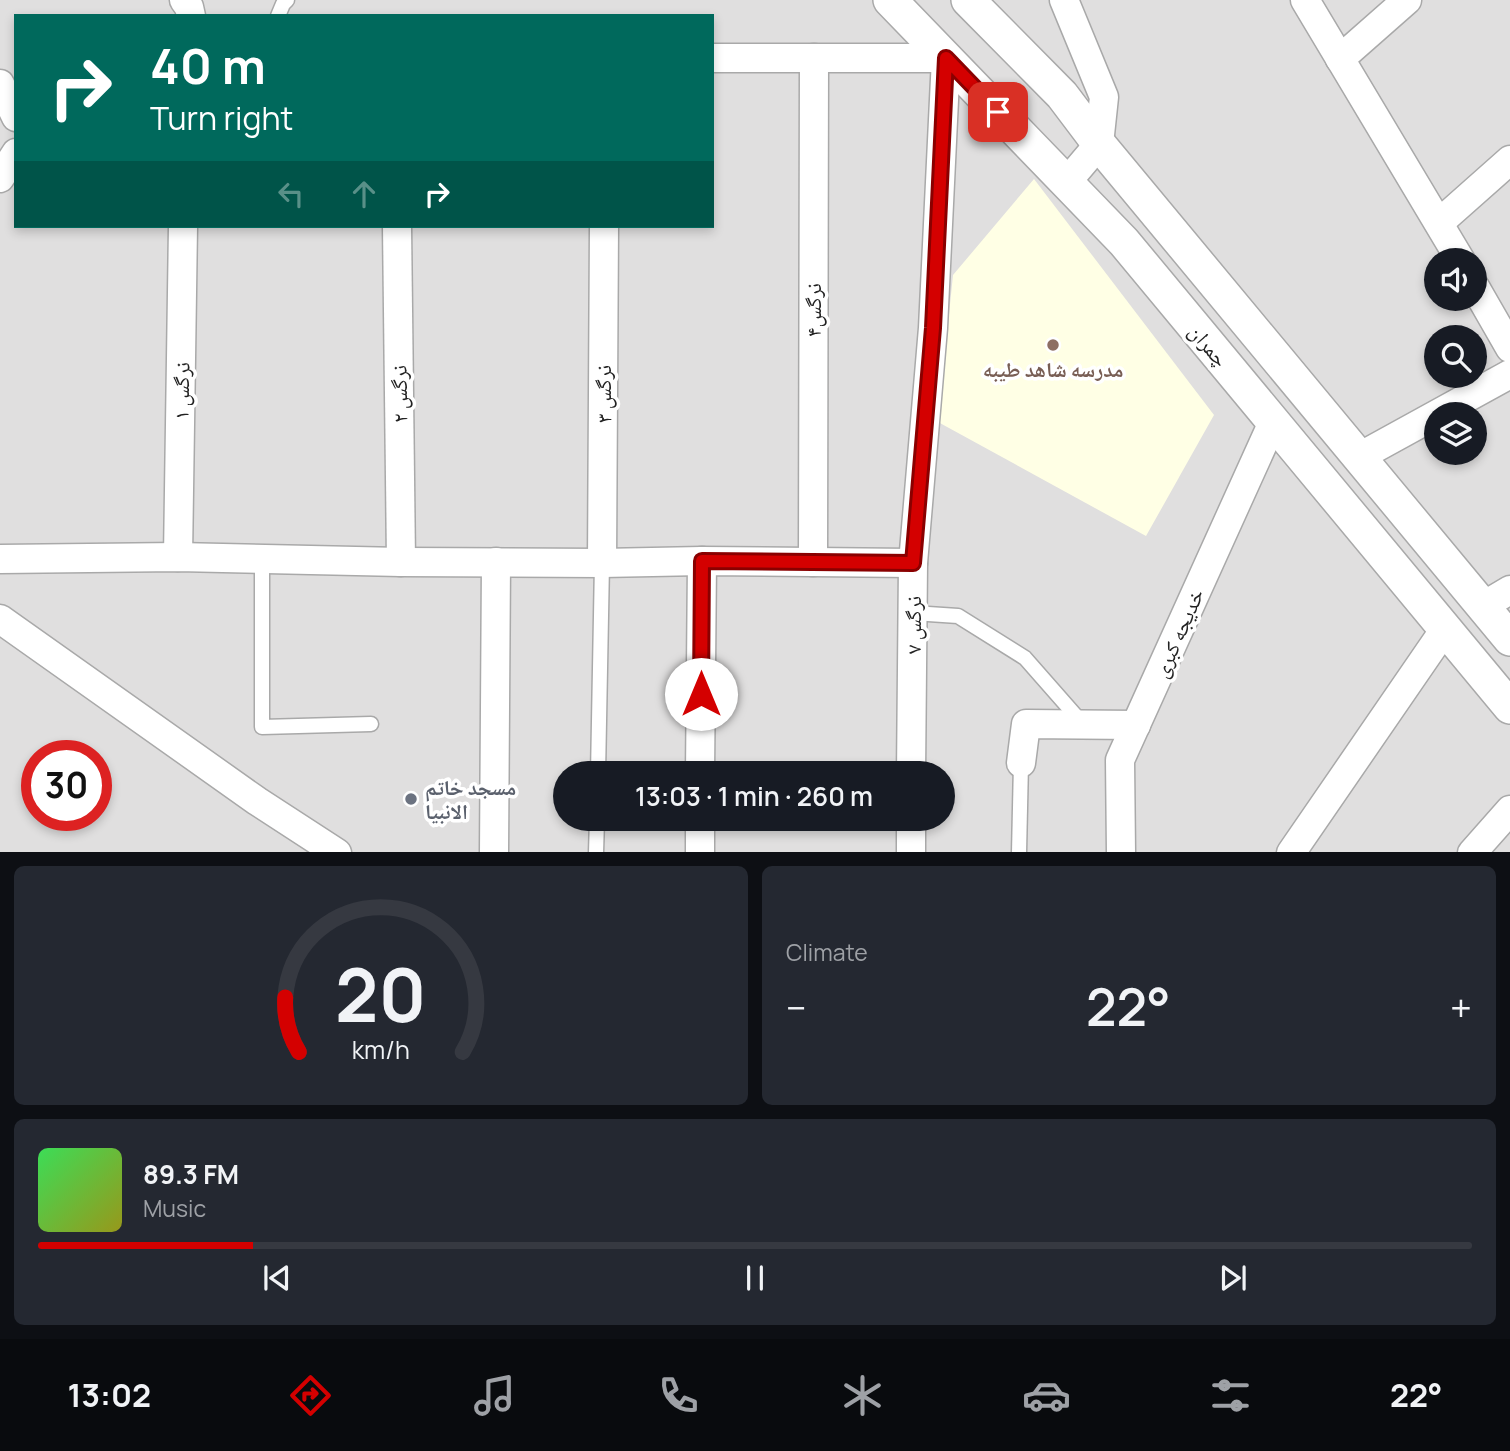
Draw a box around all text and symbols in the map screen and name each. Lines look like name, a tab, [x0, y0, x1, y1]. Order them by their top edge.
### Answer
text: 40 m	[150, 32, 266, 99]
icon: right	[35, 42, 126, 133]
pin	[968, 82, 1028, 142]
icon: arrive	[979, 93, 1017, 131]
text: Turn right	[150, 96, 293, 140]
icon: left	[272, 175, 310, 213]
icon: ahead	[345, 175, 383, 213]
icon: right	[418, 175, 456, 213]
map controls	[1424, 248, 1487, 465]
button: sound	[1424, 248, 1487, 311]
street label: نرگس۴	[799, 283, 827, 337]
street label: چمران	[1183, 318, 1235, 372]
button: search	[1424, 325, 1487, 388]
marker: مدرسه شاهد طیبه	[1045, 337, 1061, 353]
place label: مدرسه شاهد طیبه	[983, 355, 1123, 383]
street label: نرگس ۱	[166, 362, 196, 420]
street label: نرگس ۲	[384, 365, 414, 423]
street label: نرگس ۳	[589, 365, 617, 423]
button: layers	[1424, 402, 1487, 465]
street label: خدیجه کبری	[1146, 584, 1210, 682]
street label: نرگس ۷	[899, 596, 927, 654]
position arrow	[664, 657, 738, 731]
speed limit sign: 30	[21, 740, 112, 831]
place label: مسجد خاتم الانبیا	[425, 773, 516, 825]
text: 13:03 · 1 min · 260 m	[635, 778, 873, 814]
marker: مسجد خاتم الانبیا	[403, 791, 419, 807]
text: Climate	[786, 936, 868, 968]
text: 20	[335, 944, 427, 1044]
text: 22°	[1086, 971, 1171, 1042]
text: −	[786, 981, 807, 1033]
text: +	[1450, 981, 1472, 1033]
text: km/h	[352, 1031, 410, 1066]
text: 89.3 FM	[143, 1156, 239, 1192]
text: Music	[143, 1192, 206, 1224]
icon: previous	[258, 1259, 296, 1297]
icon: pause	[736, 1259, 774, 1297]
icon: next	[1214, 1259, 1252, 1297]
icon: directions	[286, 1371, 335, 1420]
icon: music	[470, 1371, 519, 1420]
icon: phone	[654, 1371, 703, 1420]
icon: climate	[838, 1371, 887, 1420]
icon: car	[1022, 1371, 1071, 1420]
icon: filters	[1206, 1371, 1255, 1420]
text: 13:02	[67, 1373, 151, 1417]
text: 22°	[1390, 1373, 1442, 1417]

